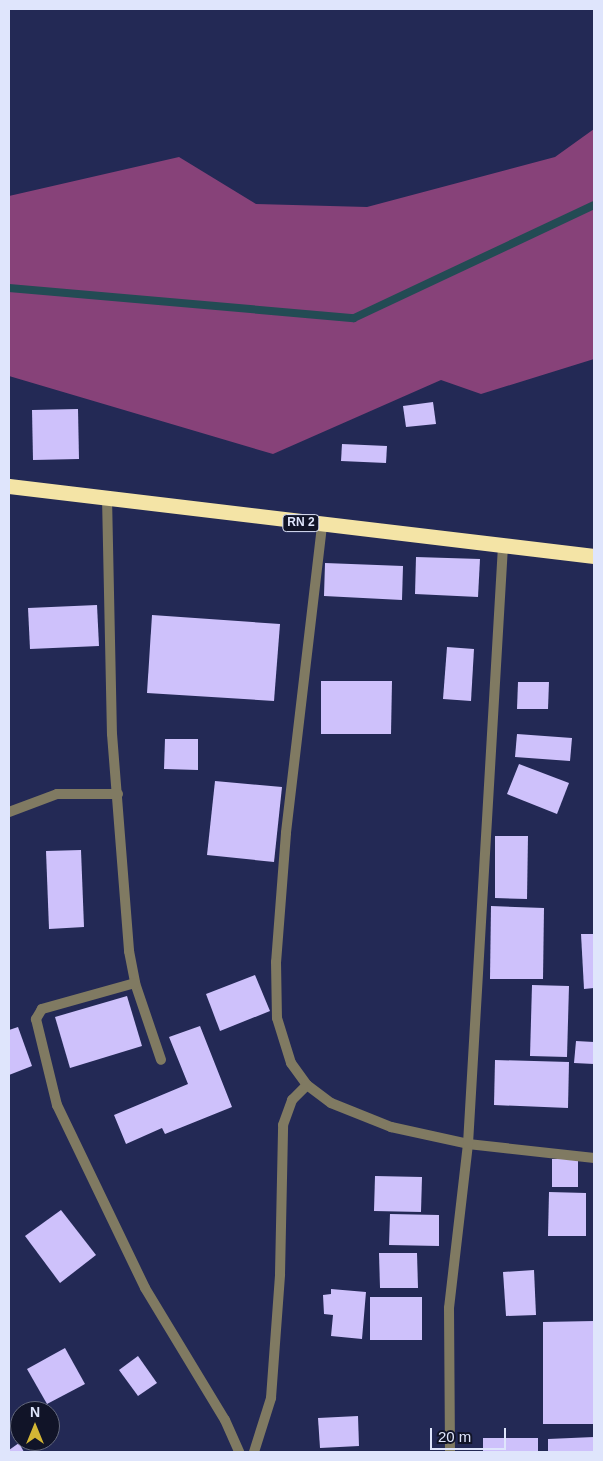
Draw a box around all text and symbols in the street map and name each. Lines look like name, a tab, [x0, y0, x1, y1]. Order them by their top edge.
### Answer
road number: RN 2	[282, 514, 320, 532]
north arrow	[10, 1401, 60, 1451]
text: N	[30, 1404, 40, 1420]
scale bar	[433, 1418, 509, 1450]
text: 20 m	[438, 1428, 471, 1445]

